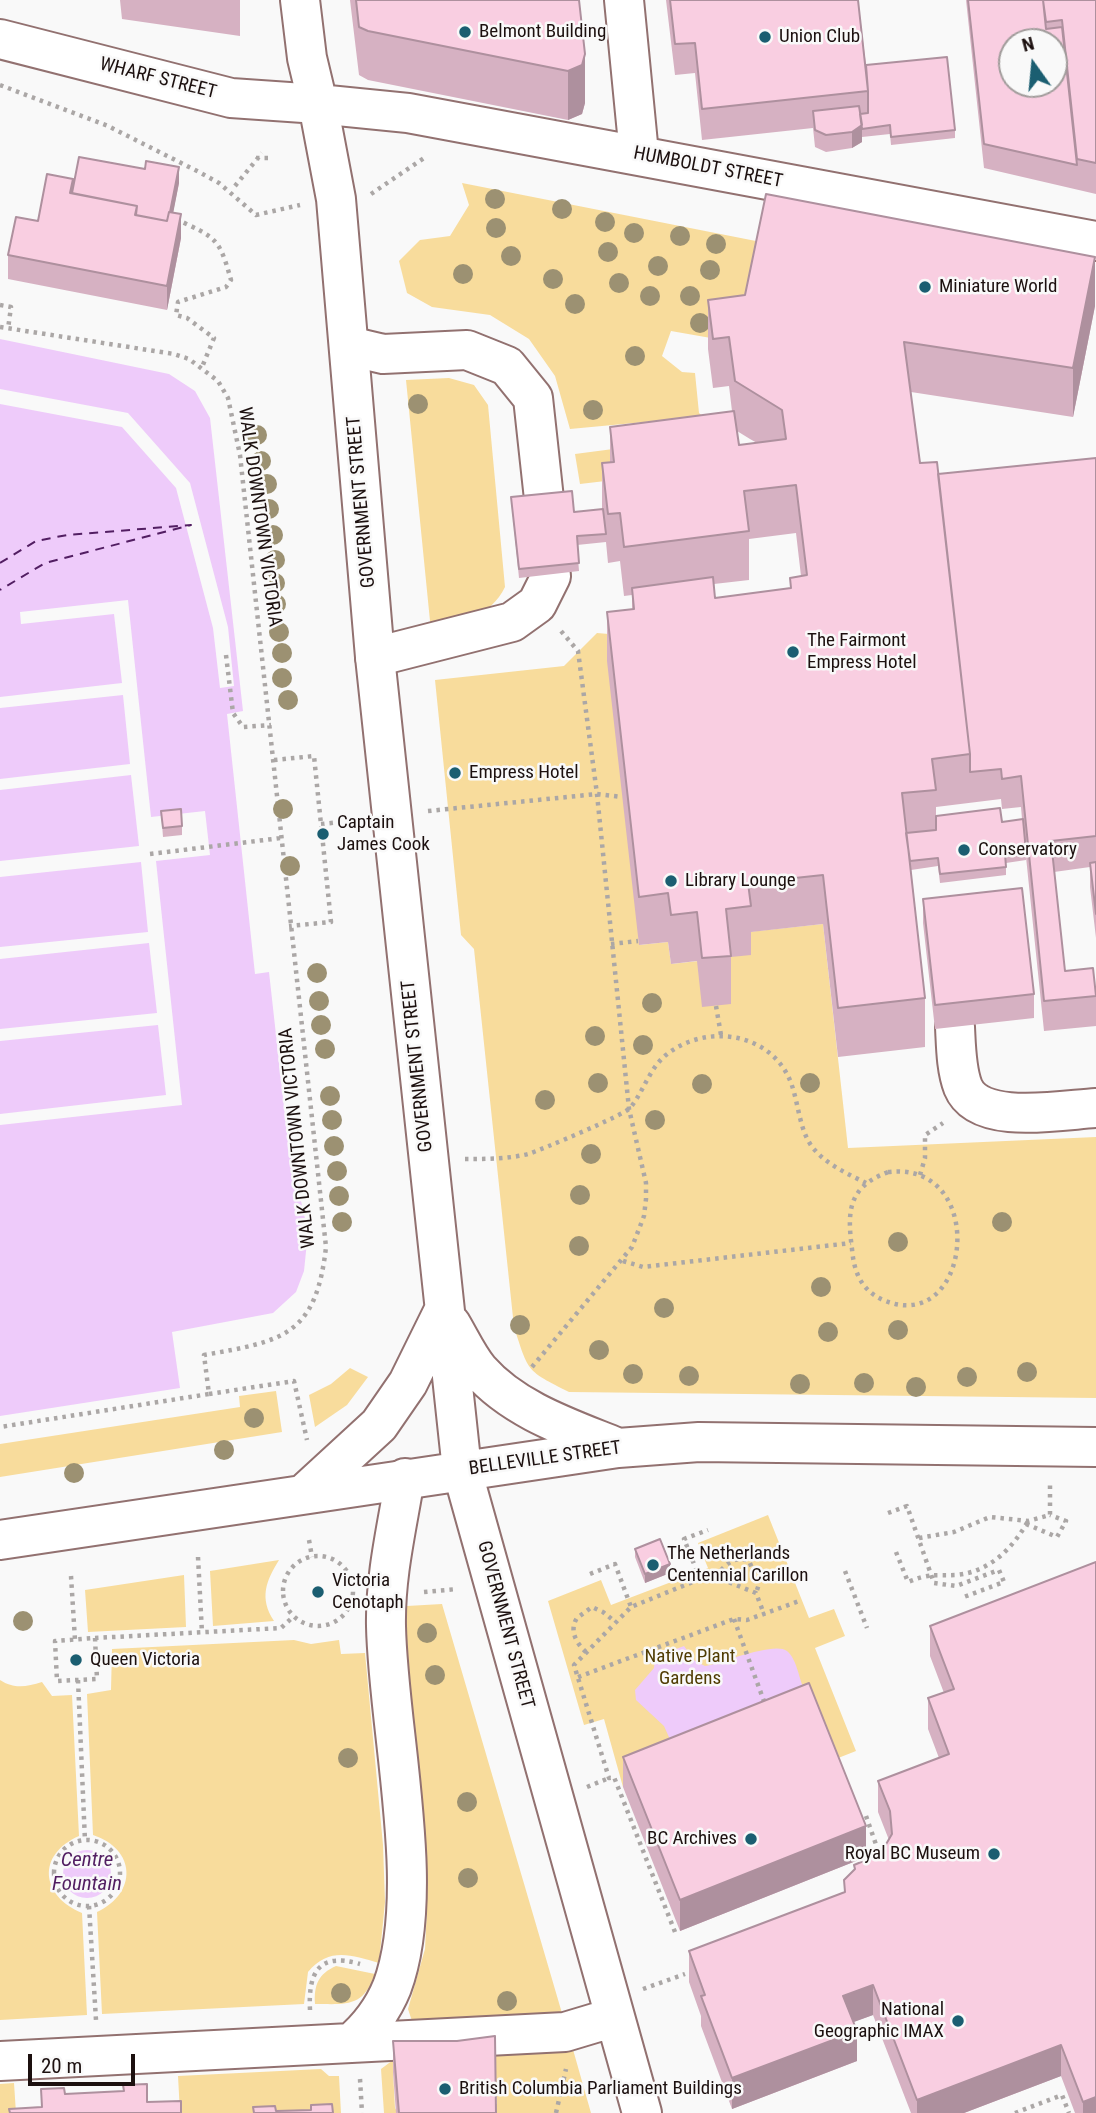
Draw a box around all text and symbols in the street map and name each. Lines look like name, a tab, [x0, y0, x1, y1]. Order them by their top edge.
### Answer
place label: Belmont Building	[479, 21, 606, 43]
marker: Belmont Building	[457, 24, 473, 40]
place label: Union Club	[779, 26, 860, 48]
north arrow	[998, 28, 1068, 98]
marker: Union Club	[757, 29, 773, 45]
text: N	[1019, 32, 1037, 57]
street label: WHARF STREET	[97, 53, 219, 105]
street label: HUMBOLDT STREET	[632, 142, 784, 194]
place label: Miniature World	[939, 276, 1057, 298]
marker: Miniature World	[917, 279, 933, 295]
street label: WALK DOWNTOWN VICTORIA	[232, 406, 286, 628]
street label: GOVERNMENT STREET	[343, 415, 381, 589]
place label: The Fairmont Empress Hotel	[807, 630, 917, 674]
marker: The Fairmont Empress Hotel	[785, 644, 801, 660]
place label: Empress Hotel	[469, 762, 579, 784]
marker: Empress Hotel	[447, 765, 463, 781]
place label: Captain James Cook	[337, 812, 430, 856]
marker: Captain James Cook	[315, 826, 331, 842]
place label: Conservatory	[978, 839, 1077, 861]
marker: Conservatory	[956, 842, 972, 858]
place label: Library Lounge	[685, 870, 796, 892]
marker: Library Lounge	[663, 873, 679, 889]
street label: GOVERNMENT STREET	[398, 979, 438, 1153]
street label: WALK DOWNTOWN VICTORIA	[275, 1027, 321, 1249]
street label: BELLEVILLE STREET	[467, 1437, 623, 1481]
street label: GOVERNMENT STREET	[472, 1539, 538, 1711]
place label: The Netherlands Centennial Carillon	[667, 1543, 808, 1587]
marker: The Netherlands Centennial Carillon	[645, 1557, 661, 1573]
place label: Victoria Cenotaph	[332, 1570, 404, 1614]
marker: Victoria Cenotaph	[310, 1584, 326, 1600]
park label: Native Plant Gardens	[645, 1646, 735, 1690]
place label: Queen Victoria	[90, 1649, 200, 1671]
marker: Queen Victoria	[68, 1652, 84, 1668]
place label: BC Archives	[647, 1828, 737, 1850]
marker: BC Archives	[743, 1831, 759, 1847]
place label: Royal BC Museum	[845, 1843, 980, 1865]
marker: Royal BC Museum	[986, 1846, 1002, 1862]
water label: Centre Fountain	[52, 1848, 122, 1898]
place label: National Geographic IMAX	[814, 1999, 944, 2043]
marker: National Geographic IMAX	[950, 2013, 966, 2029]
scale bar	[32, 2039, 138, 2084]
text: 20 m	[41, 2054, 82, 2078]
place label: British Columbia Parliament Buildings	[459, 2078, 742, 2100]
marker: British Columbia Parliament Buildings	[437, 2081, 453, 2097]

